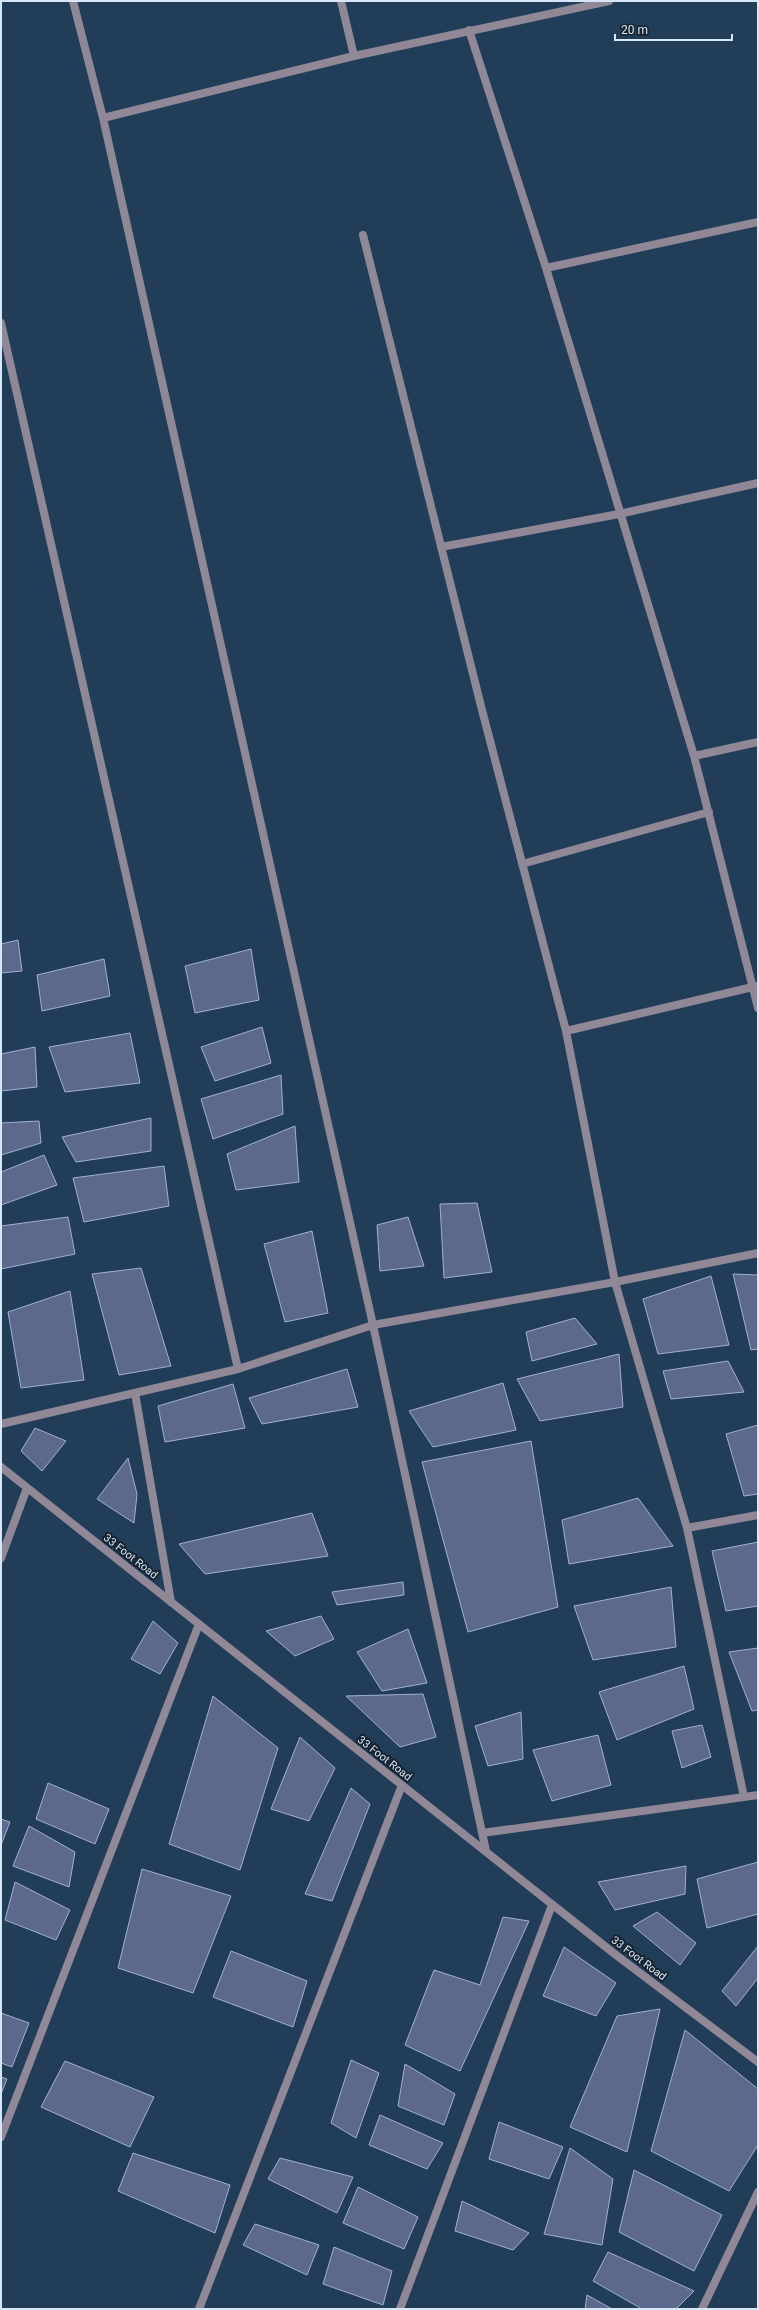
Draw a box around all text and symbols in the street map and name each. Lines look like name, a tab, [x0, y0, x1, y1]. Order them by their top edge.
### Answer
scale bar	[615, 16, 732, 42]
text: 20 m	[621, 23, 648, 37]
street label: 33 Foot Road	[101, 1531, 160, 1582]
street label: 33 Foot Road	[355, 1733, 414, 1784]
street label: 33 Foot Road	[609, 1934, 669, 1983]

